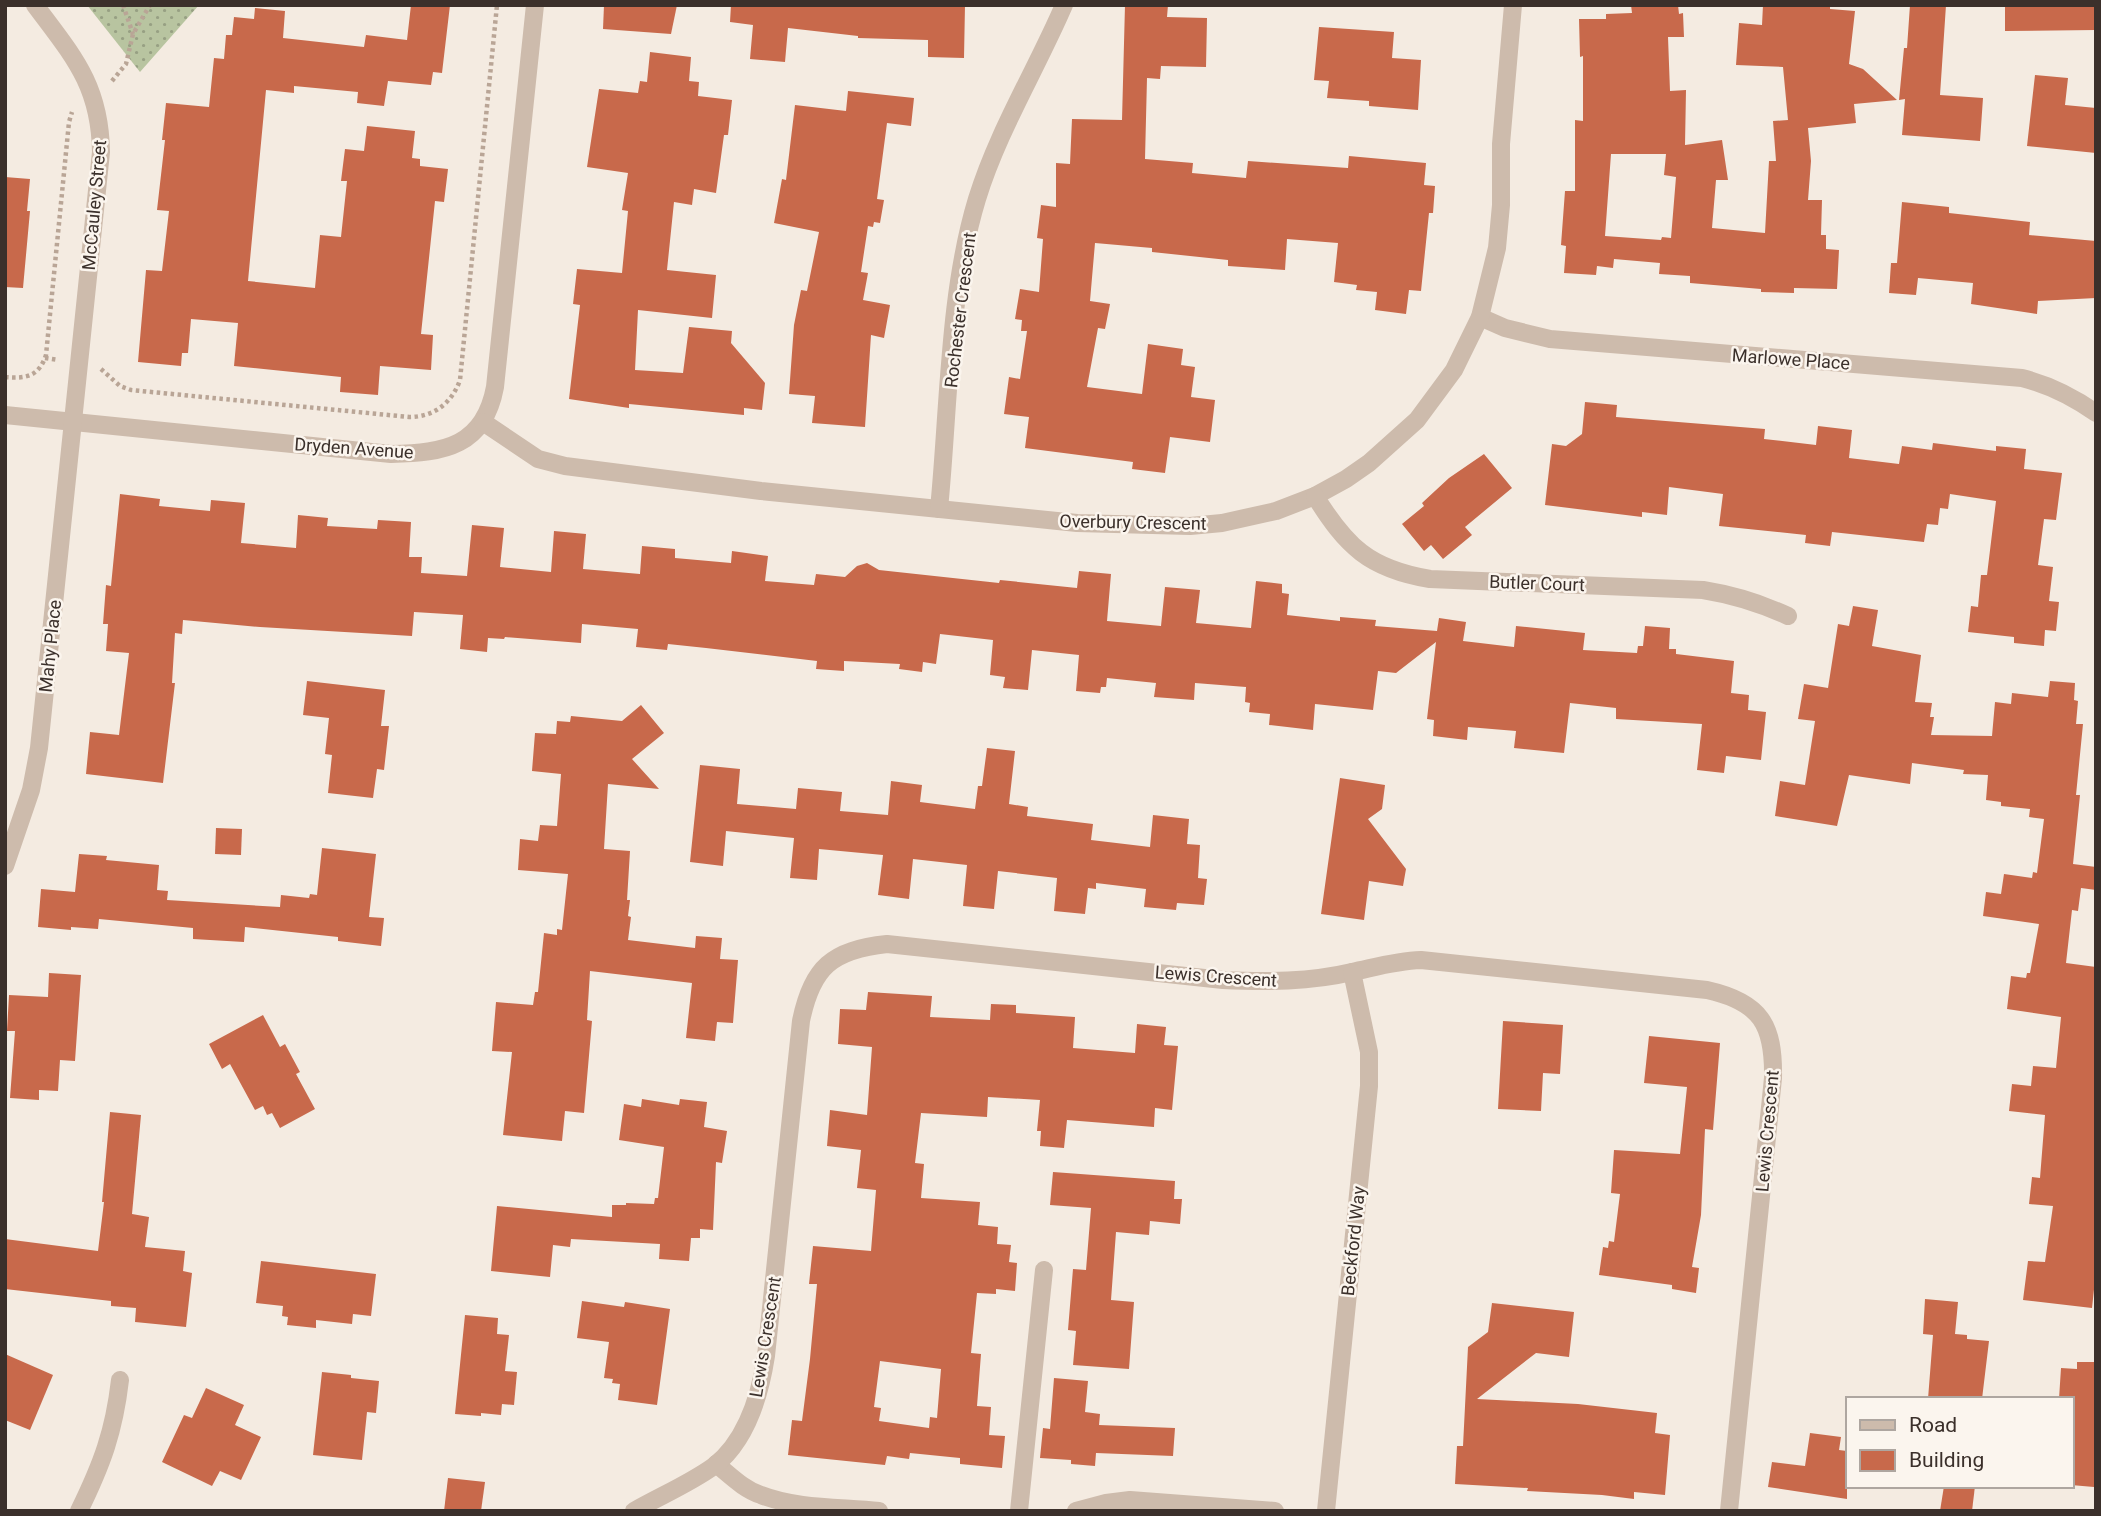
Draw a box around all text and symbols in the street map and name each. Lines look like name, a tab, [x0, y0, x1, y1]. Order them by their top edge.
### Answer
street label: McCauley Street	[78, 139, 110, 271]
street label: Rochester Crescent	[940, 231, 980, 389]
street label: Marlowe Place	[1731, 344, 1851, 374]
street label: Dryden Avenue	[294, 433, 414, 463]
street label: Overbury Crescent	[1059, 510, 1207, 534]
street label: Butler Court	[1489, 571, 1585, 595]
street label: Mahy Place	[35, 599, 65, 693]
street label: Lewis Crescent	[1154, 961, 1278, 991]
street label: Lewis Crescent	[1751, 1069, 1783, 1193]
street label: Beckford Way	[1337, 1185, 1369, 1297]
street label: Lewis Crescent	[745, 1275, 785, 1399]
legend	[1846, 1397, 2073, 1488]
text: Road	[1909, 1413, 1957, 1437]
text: Building	[1909, 1448, 1984, 1472]

